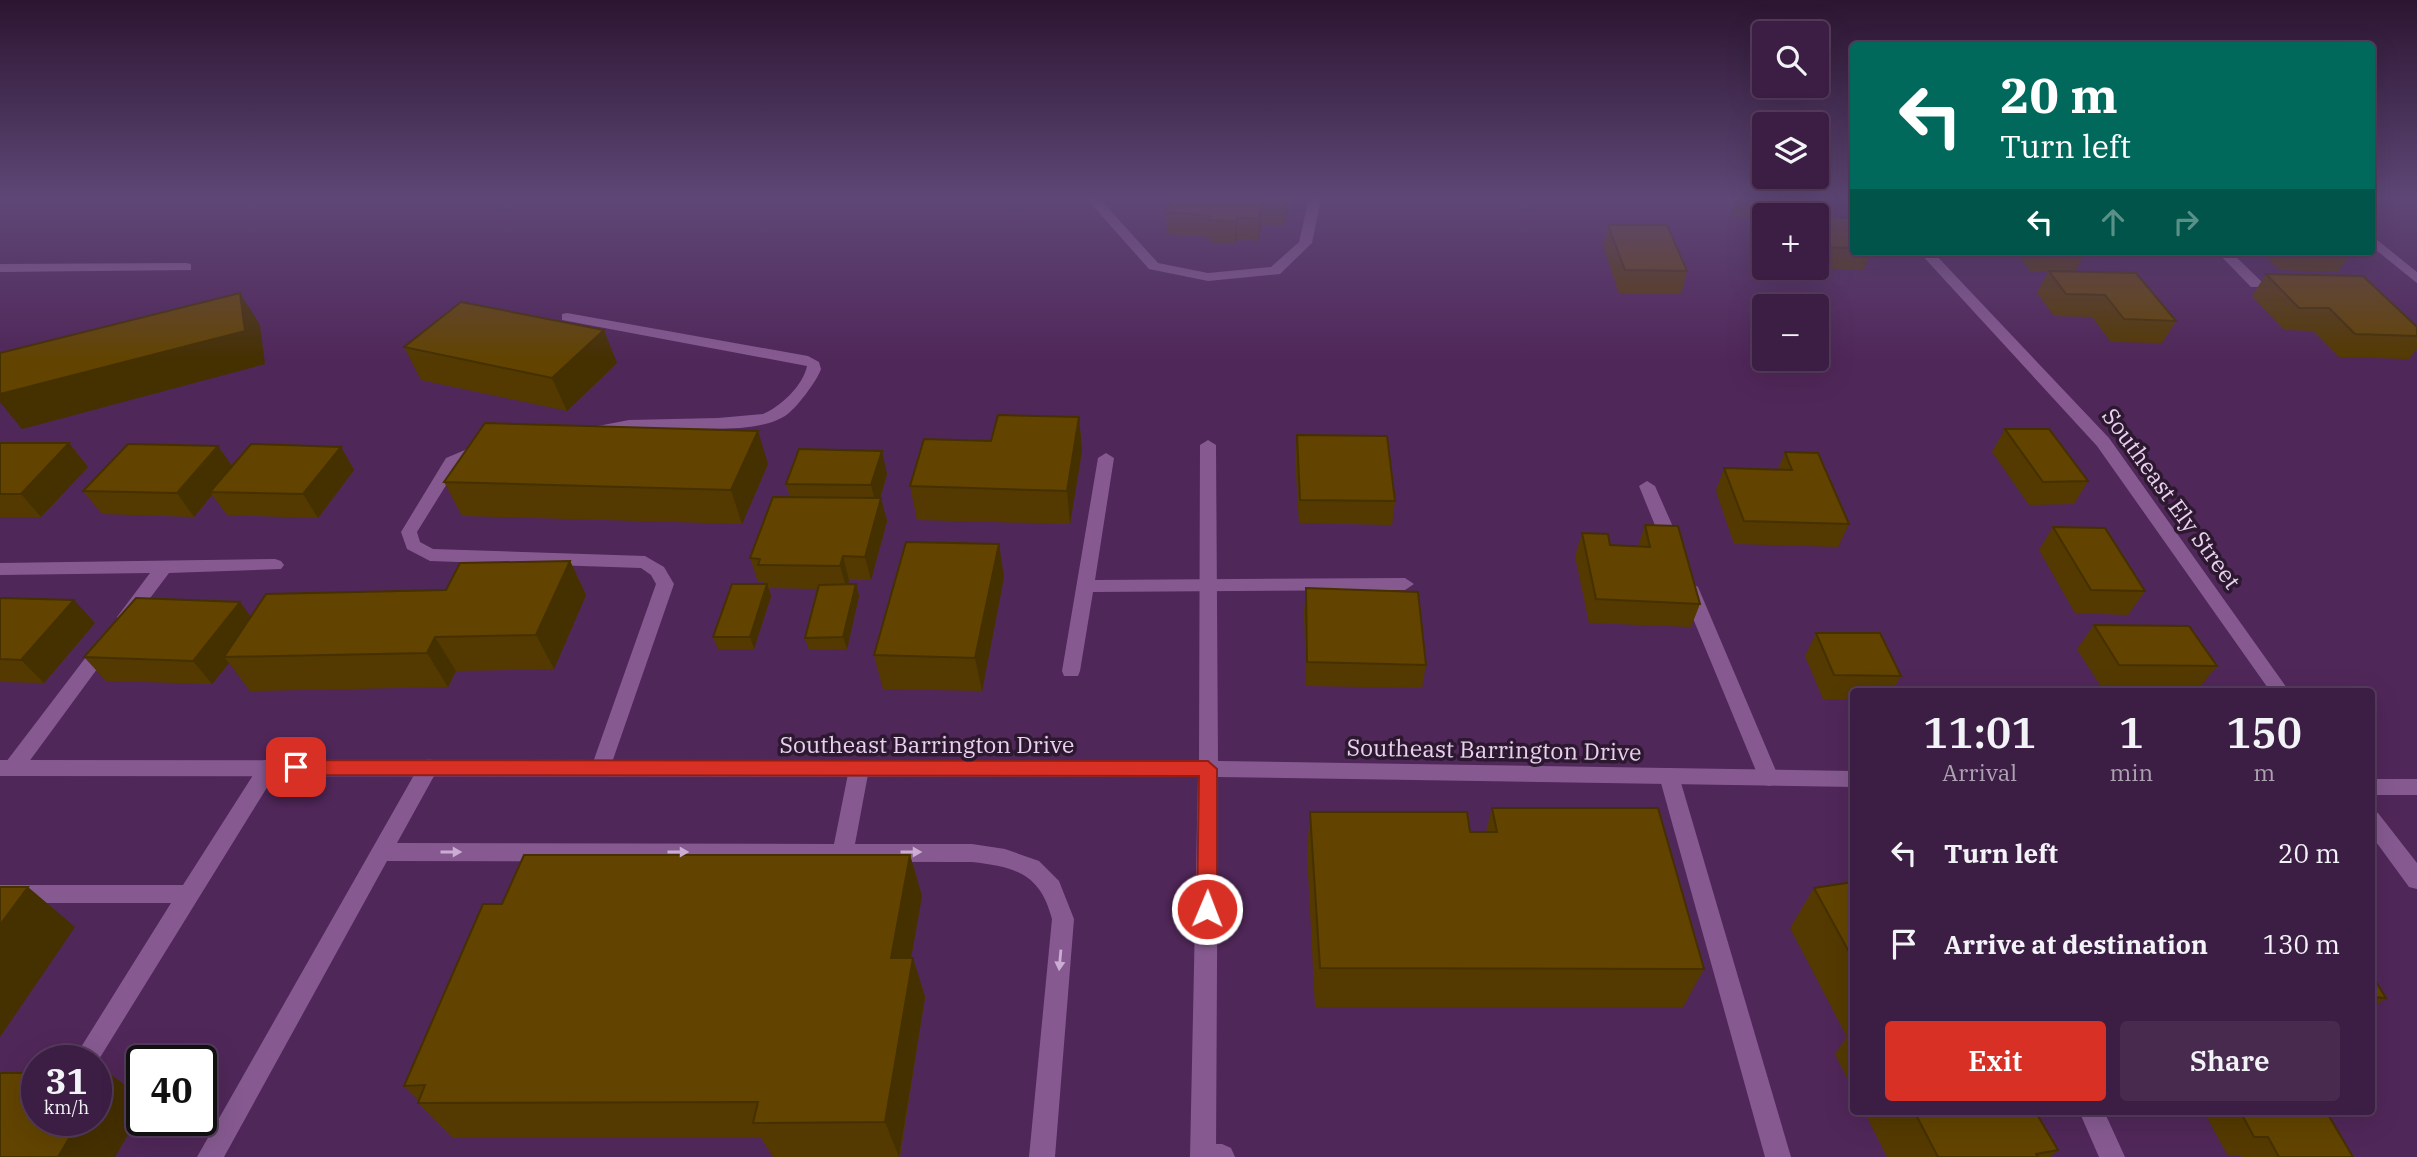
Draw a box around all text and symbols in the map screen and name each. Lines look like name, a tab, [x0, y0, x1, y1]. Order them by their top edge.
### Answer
map controls	[1752, 21, 1829, 371]
button: search	[1752, 21, 1829, 98]
text: 20 m	[2000, 63, 2118, 126]
icon: left	[1885, 70, 1976, 161]
button: layers	[1752, 112, 1829, 189]
text: Turn left	[2000, 125, 2131, 167]
button: +	[1752, 203, 1829, 280]
icon: left	[2021, 203, 2059, 241]
icon: ahead	[2094, 203, 2132, 241]
icon: right	[2167, 203, 2205, 241]
button: −	[1752, 294, 1829, 371]
street label: Southeast Ely Street	[2096, 402, 2248, 594]
text: 11:01	[1923, 705, 2036, 760]
text: 1	[2119, 705, 2144, 760]
text: 150	[2226, 705, 2302, 760]
street label: Southeast Barrington Drive	[780, 729, 1074, 759]
street label: Southeast Barrington Drive	[1346, 731, 1642, 767]
pin	[266, 737, 326, 797]
icon: arrive	[277, 748, 315, 786]
text: Arrival	[1942, 757, 2017, 787]
text: min	[2109, 757, 2153, 787]
text: m	[2253, 757, 2275, 787]
icon: left	[1885, 834, 1923, 872]
text: Turn left	[1944, 836, 2058, 870]
text: 20 m	[2278, 836, 2340, 870]
one-way arrow	[440, 846, 462, 858]
one-way arrow	[668, 846, 690, 858]
one-way arrow	[900, 846, 922, 858]
position arrow	[1170, 872, 1244, 946]
icon: arrive	[1885, 925, 1923, 963]
text: Arrive at destination	[1944, 927, 2208, 961]
text: 130 m	[2262, 927, 2340, 961]
one-way arrow	[1054, 949, 1065, 971]
button: Exit	[1885, 1021, 2106, 1101]
button: Share	[2120, 1021, 2340, 1101]
speed limit sign: 40	[126, 1045, 217, 1136]
text: 31	[45, 1058, 88, 1104]
text: km/h	[44, 1096, 89, 1119]

